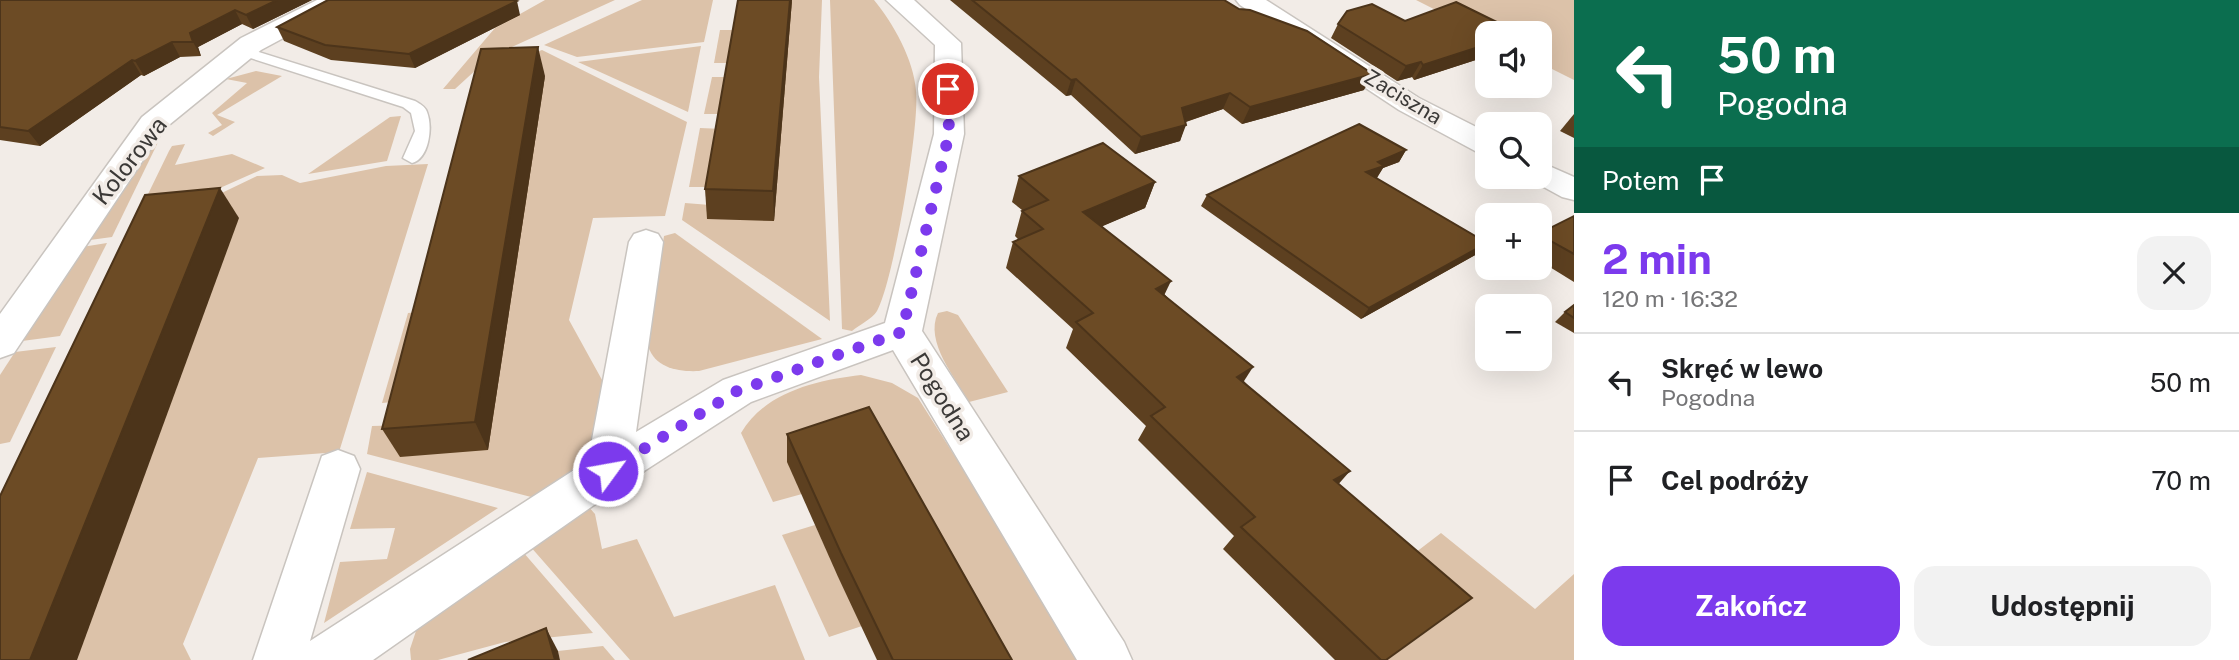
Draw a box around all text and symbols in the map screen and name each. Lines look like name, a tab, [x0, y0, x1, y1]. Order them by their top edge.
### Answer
map controls	[1475, 21, 1552, 371]
button: sound	[1475, 21, 1552, 98]
text: 50 m	[1717, 26, 1837, 84]
icon: left	[1602, 28, 1693, 119]
pin	[918, 59, 978, 119]
street label: Zaciszna	[1360, 64, 1447, 129]
icon: arrive	[929, 70, 967, 108]
text: Pogodna	[1717, 85, 1848, 122]
street label: Kolorowa	[86, 111, 172, 210]
button: search	[1475, 112, 1552, 189]
icon: arrive	[1693, 161, 1731, 199]
text: Potem	[1602, 165, 1679, 196]
button: +	[1475, 203, 1552, 280]
text: 2 min	[1602, 234, 1712, 283]
button: close	[2137, 236, 2211, 310]
text: 120 m · 16:32	[1602, 285, 1738, 312]
button: −	[1475, 294, 1552, 371]
street label: Pogodna	[905, 347, 981, 446]
text: Skręć w lewo	[1661, 353, 1823, 384]
icon: left	[1602, 363, 1640, 401]
text: 50 m	[2150, 367, 2211, 398]
text: Pogodna	[1661, 384, 1755, 411]
position arrow	[571, 434, 645, 508]
icon: arrive	[1602, 461, 1640, 499]
text: Cel podróży	[1661, 465, 1809, 496]
text: 70 m	[2151, 465, 2211, 496]
button: Zakończ	[1602, 566, 1900, 646]
button: Udostępnij	[1914, 566, 2211, 646]

